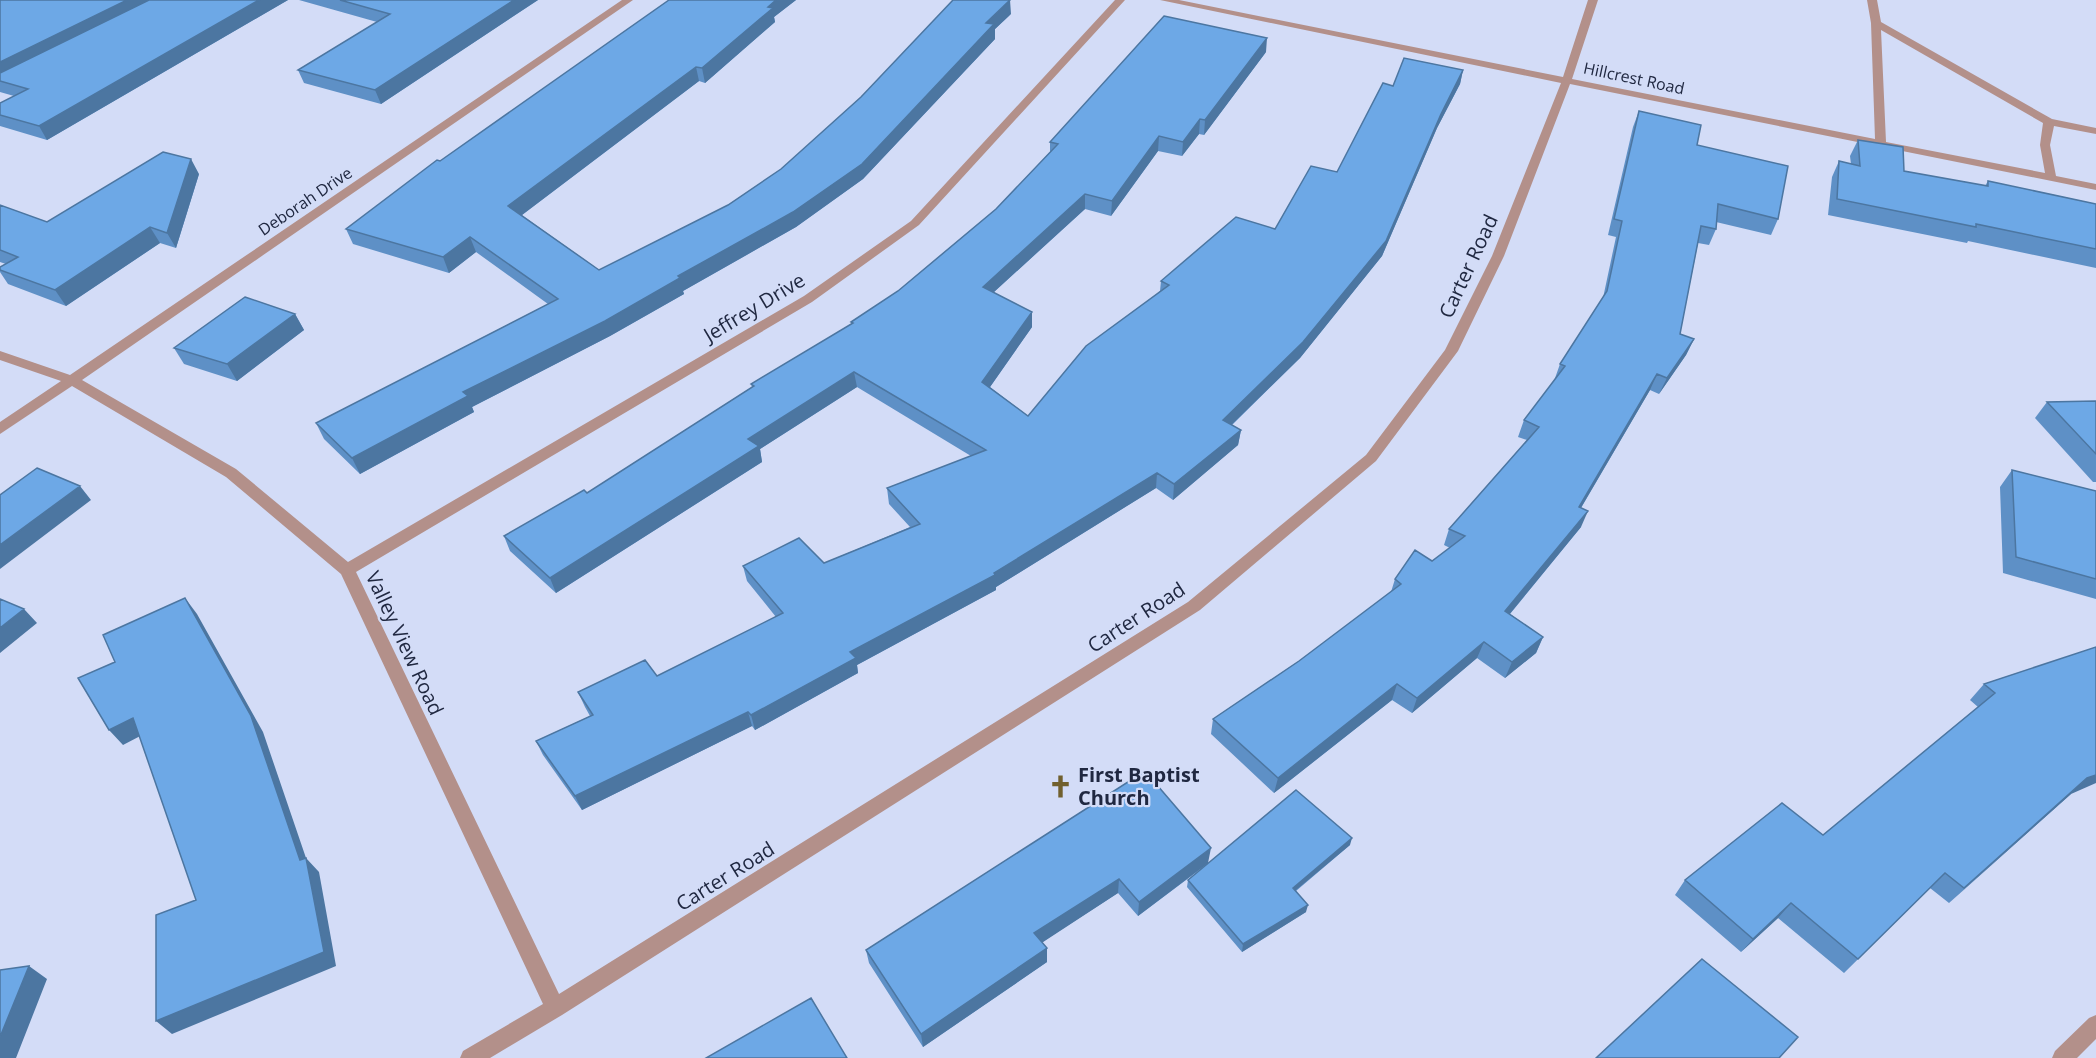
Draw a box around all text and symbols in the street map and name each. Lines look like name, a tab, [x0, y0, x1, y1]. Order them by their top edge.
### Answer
street label: Hillcrest Road	[1581, 57, 1687, 99]
street label: Deborah Drive	[254, 162, 356, 240]
street label: Carter Road	[1432, 210, 1504, 322]
street label: Jeffrey Drive	[697, 266, 810, 349]
street label: Valley View Road	[360, 567, 450, 719]
street label: Carter Road	[1082, 575, 1190, 659]
place label: First Baptist Church	[1078, 761, 1200, 811]
church icon: First Baptist Church	[1047, 773, 1073, 799]
street label: Carter Road	[671, 835, 779, 917]

